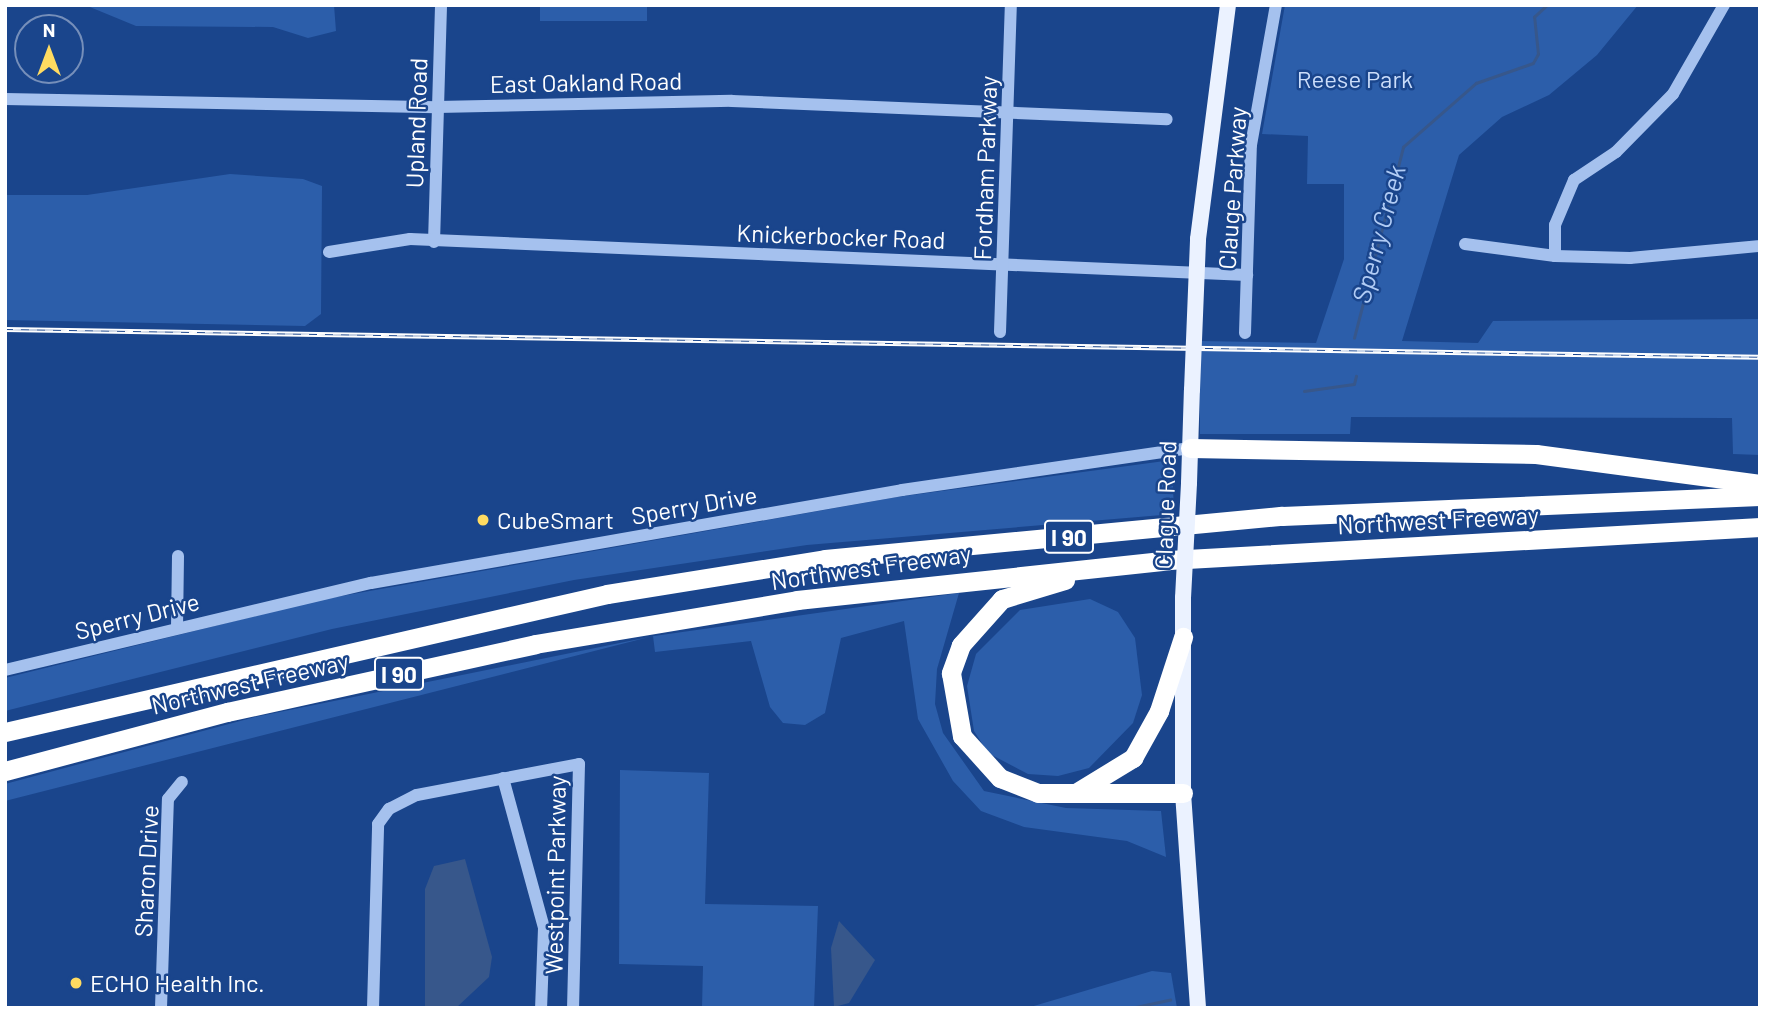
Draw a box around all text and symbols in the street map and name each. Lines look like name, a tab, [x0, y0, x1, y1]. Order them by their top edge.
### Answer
north arrow	[14, 14, 84, 84]
text: N	[43, 18, 55, 41]
street label: Upland Road	[399, 57, 433, 189]
park label: Reese Park	[1297, 65, 1413, 93]
street label: East Oakland Road	[490, 66, 682, 98]
street label: Fordham Parkway	[967, 75, 1003, 261]
street label: Clauge Parkway	[1212, 106, 1252, 270]
water label: Sperry Creek	[1345, 162, 1411, 306]
street label: Knickerbocker Road	[736, 218, 946, 254]
street label: Clague Road	[1148, 440, 1182, 570]
street label: Sperry Drive	[629, 480, 759, 530]
street label: Northwest Freeway	[1336, 500, 1540, 540]
place label: CubeSmart	[497, 506, 614, 534]
marker: CubeSmart	[475, 512, 491, 528]
road number: I 90	[1043, 517, 1095, 556]
street label: Northwest Freeway	[769, 539, 973, 595]
street label: Sperry Drive	[72, 587, 202, 645]
street label: Northwest Freeway	[148, 646, 352, 720]
road number: I 90	[373, 654, 425, 694]
street label: Westpoint Parkway	[539, 775, 571, 975]
street label: Sharon Drive	[128, 804, 164, 938]
place label: ECHO Health Inc.	[90, 969, 265, 997]
marker: ECHO Health Inc.	[68, 975, 84, 991]

